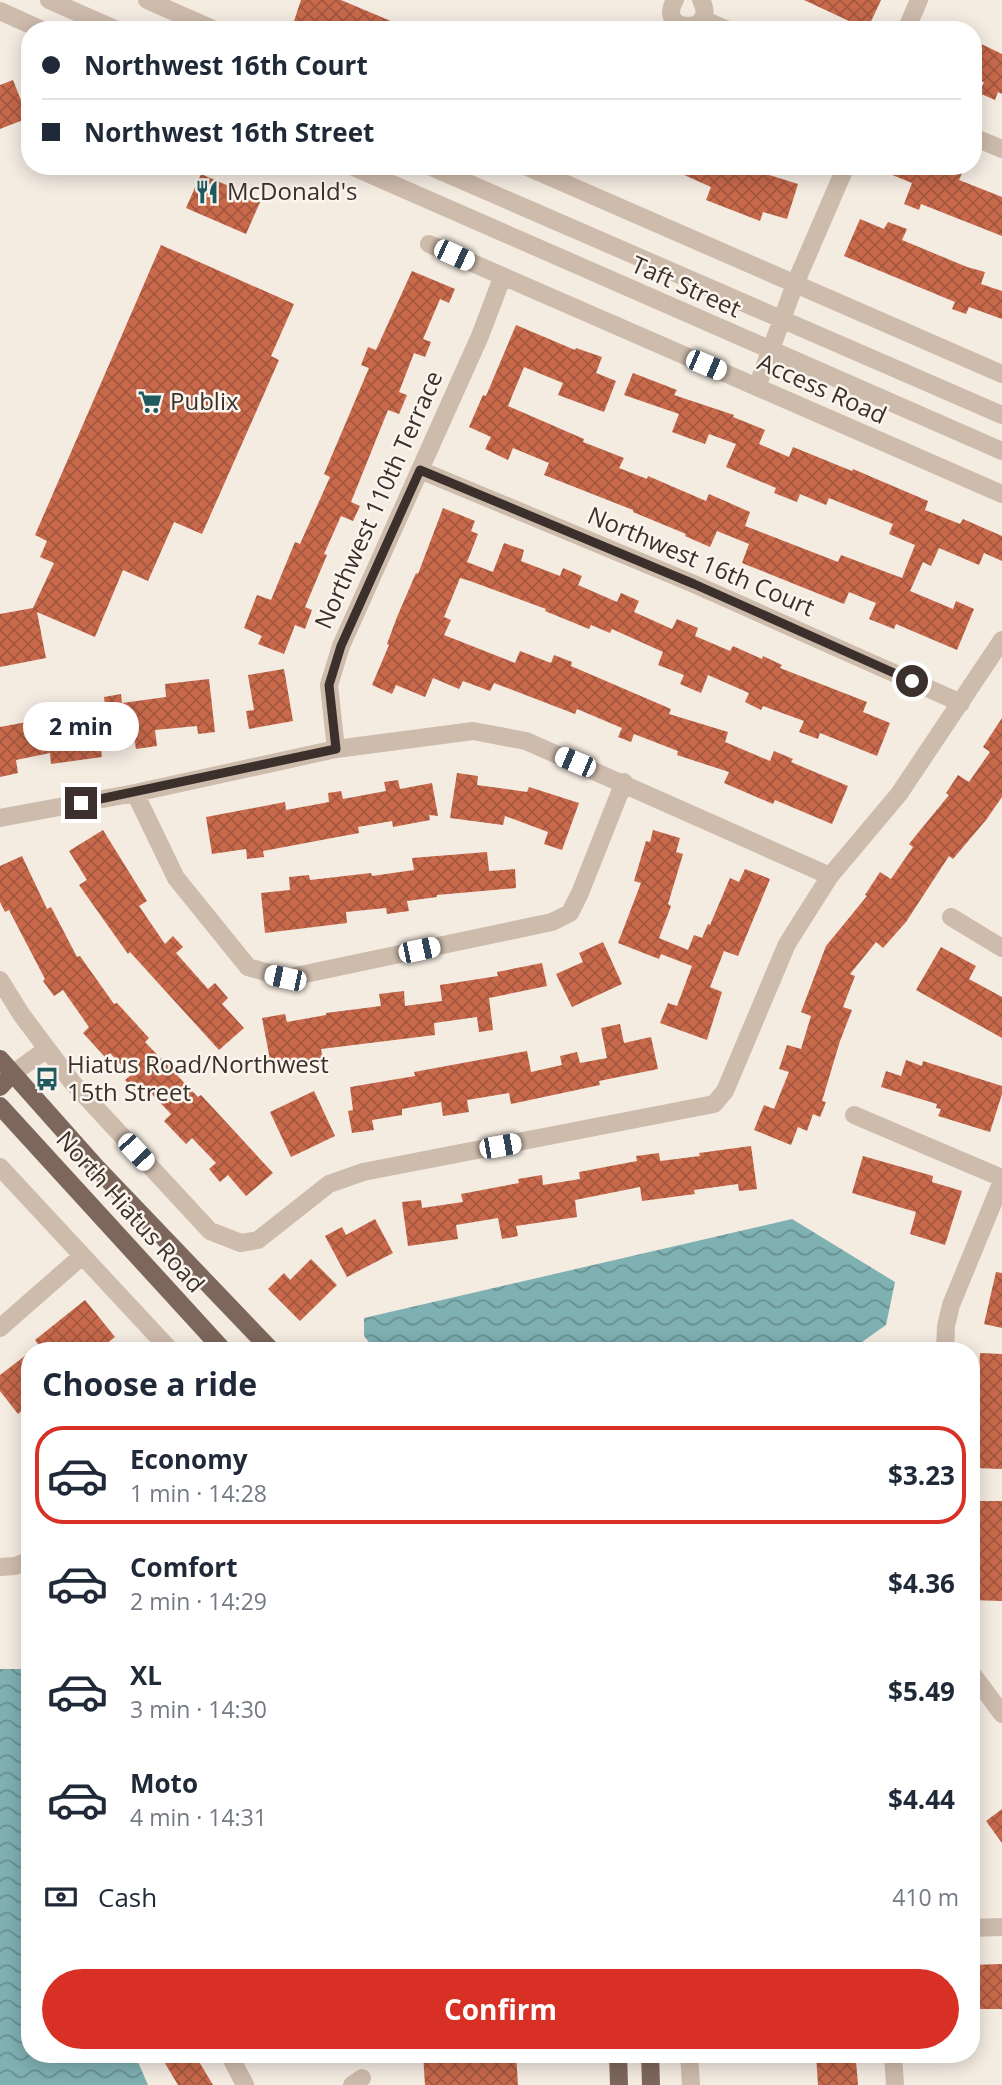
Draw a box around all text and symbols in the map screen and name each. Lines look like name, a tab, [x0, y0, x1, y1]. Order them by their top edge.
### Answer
text: Northwest 16th Court	[84, 47, 368, 83]
text: Northwest 16th Street	[84, 114, 374, 150]
place label: McDonald's	[227, 174, 357, 207]
restaurant icon: McDonald's	[193, 178, 221, 206]
car	[431, 237, 478, 273]
street label: Taft Street	[627, 247, 747, 324]
street label: Access Road	[753, 344, 892, 431]
car	[683, 347, 730, 383]
street label: Northwest 110th Terrace	[306, 365, 449, 634]
place label: Publix	[170, 384, 239, 417]
supermarket icon: Publix	[136, 388, 164, 416]
street label: Northwest 16th Court	[583, 498, 820, 623]
route start	[896, 665, 928, 697]
callout: 2 min	[23, 702, 139, 750]
text: 2 min	[49, 710, 113, 742]
car	[552, 744, 599, 780]
route end	[65, 787, 97, 819]
car	[397, 935, 442, 965]
car	[263, 963, 308, 993]
place label: Hiatus Road/Northwest 15th Street	[67, 1047, 329, 1108]
bus stop icon: Hiatus Road/Northwest 15th Street	[33, 1065, 61, 1093]
street label: North Hiatus Road	[50, 1123, 213, 1299]
car	[114, 1129, 159, 1175]
car	[478, 1132, 523, 1160]
text: Choose a ride	[42, 1362, 257, 1405]
text: Economy	[130, 1441, 248, 1477]
icon: car	[46, 1444, 109, 1507]
text: $3.23	[888, 1457, 955, 1493]
text: 1 min · 14:28	[130, 1477, 267, 1509]
text: Comfort	[130, 1549, 237, 1585]
icon: car	[46, 1552, 109, 1615]
text: $4.36	[888, 1565, 955, 1601]
text: 2 min · 14:29	[130, 1585, 267, 1617]
text: XL	[130, 1657, 162, 1693]
icon: car	[46, 1660, 109, 1723]
text: $5.49	[888, 1673, 955, 1709]
text: 3 min · 14:30	[130, 1693, 267, 1725]
text: Moto	[130, 1765, 198, 1801]
icon: car	[46, 1768, 109, 1831]
text: $4.44	[888, 1781, 955, 1817]
text: 4 min · 14:31	[130, 1801, 267, 1833]
icon: cash	[42, 1878, 80, 1916]
text: Cash	[98, 1879, 157, 1915]
text: 410 m	[892, 1881, 959, 1913]
button: Confirm	[42, 1969, 959, 2049]

